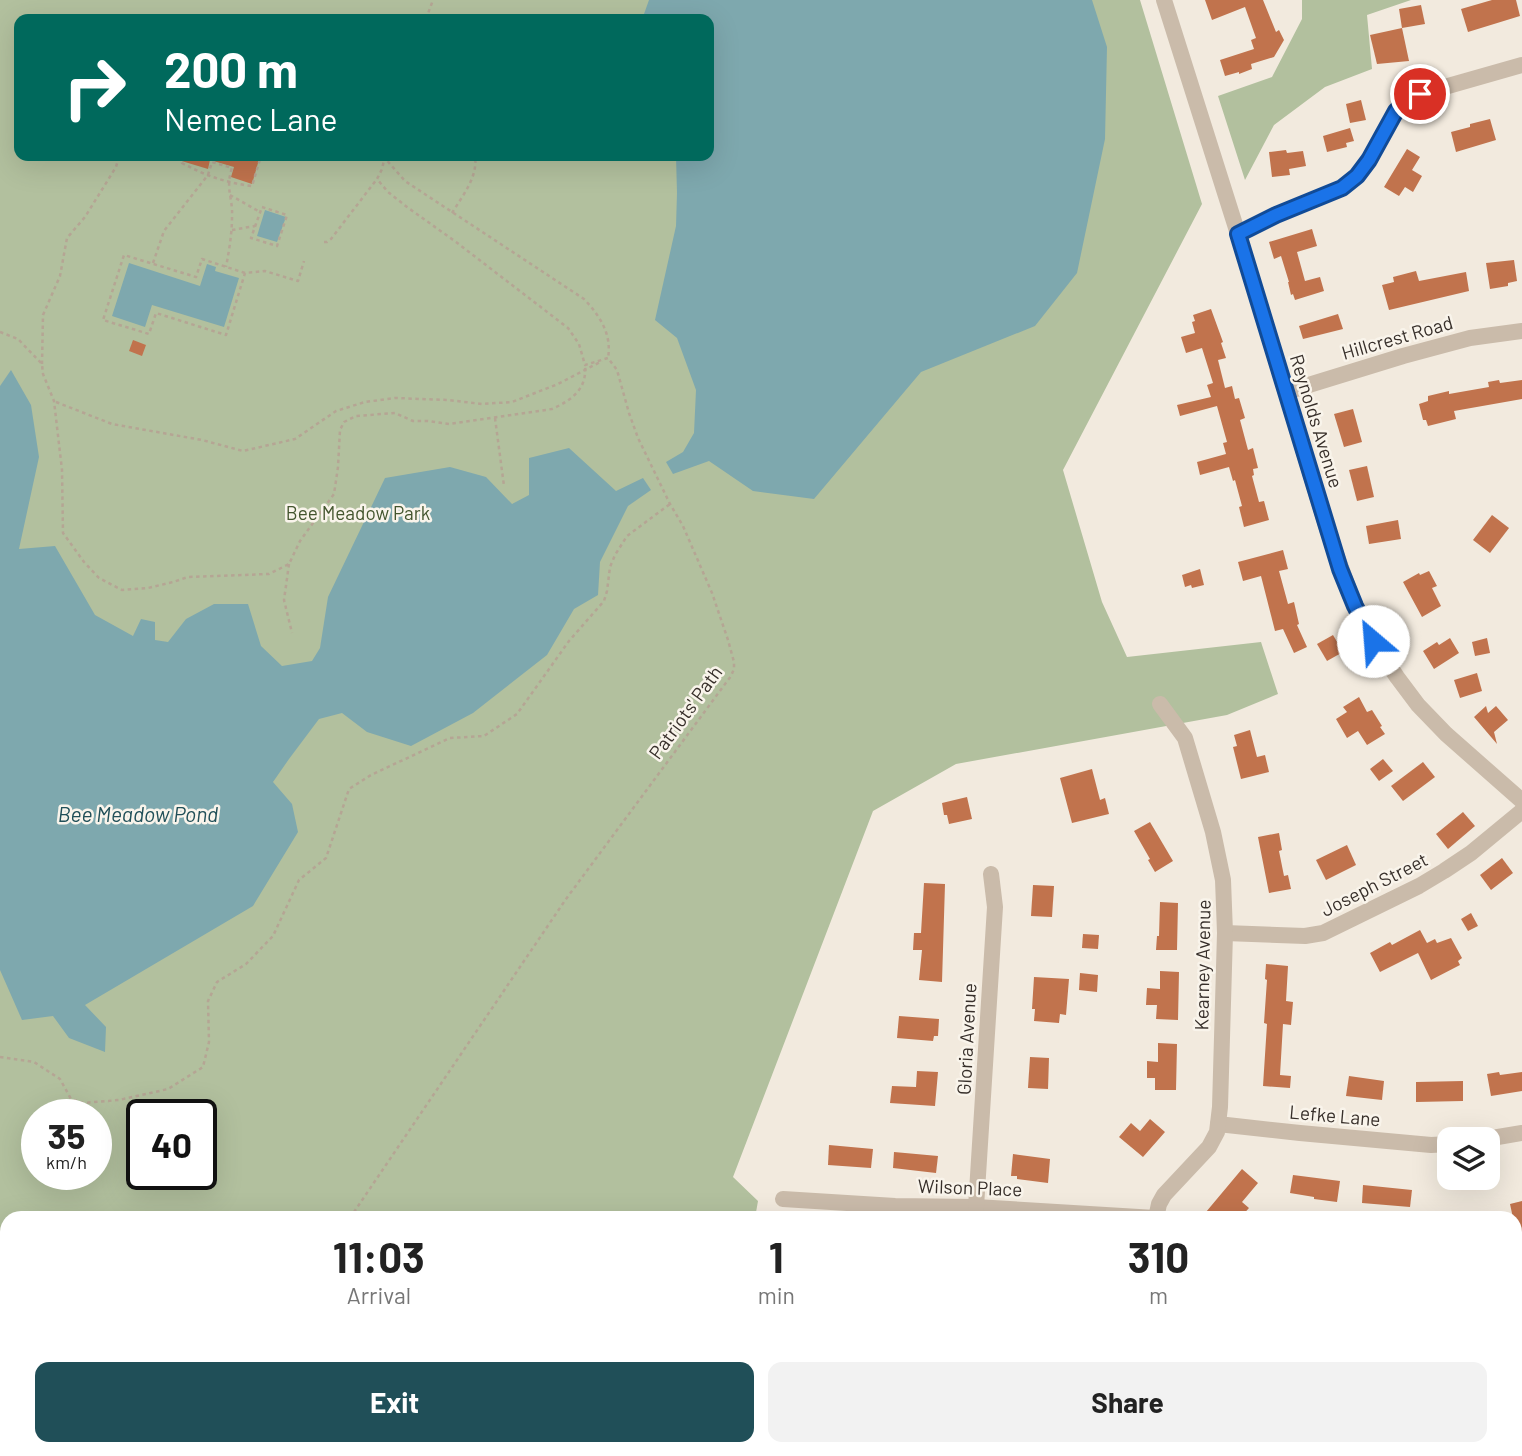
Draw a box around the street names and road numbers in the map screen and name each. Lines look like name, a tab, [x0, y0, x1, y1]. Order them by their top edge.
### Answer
street label: Hillcrest Road	[1339, 310, 1455, 364]
street label: Reynolds Avenue	[1286, 351, 1348, 491]
street label: Patriots' Path	[643, 661, 727, 763]
street label: Joseph Street	[1317, 847, 1431, 921]
street label: Kearney Avenue	[1189, 899, 1215, 1031]
street label: Gloria Avenue	[952, 982, 980, 1096]
street label: Lefke Lane	[1288, 1100, 1382, 1130]
street label: Wilson Place	[917, 1174, 1023, 1200]

